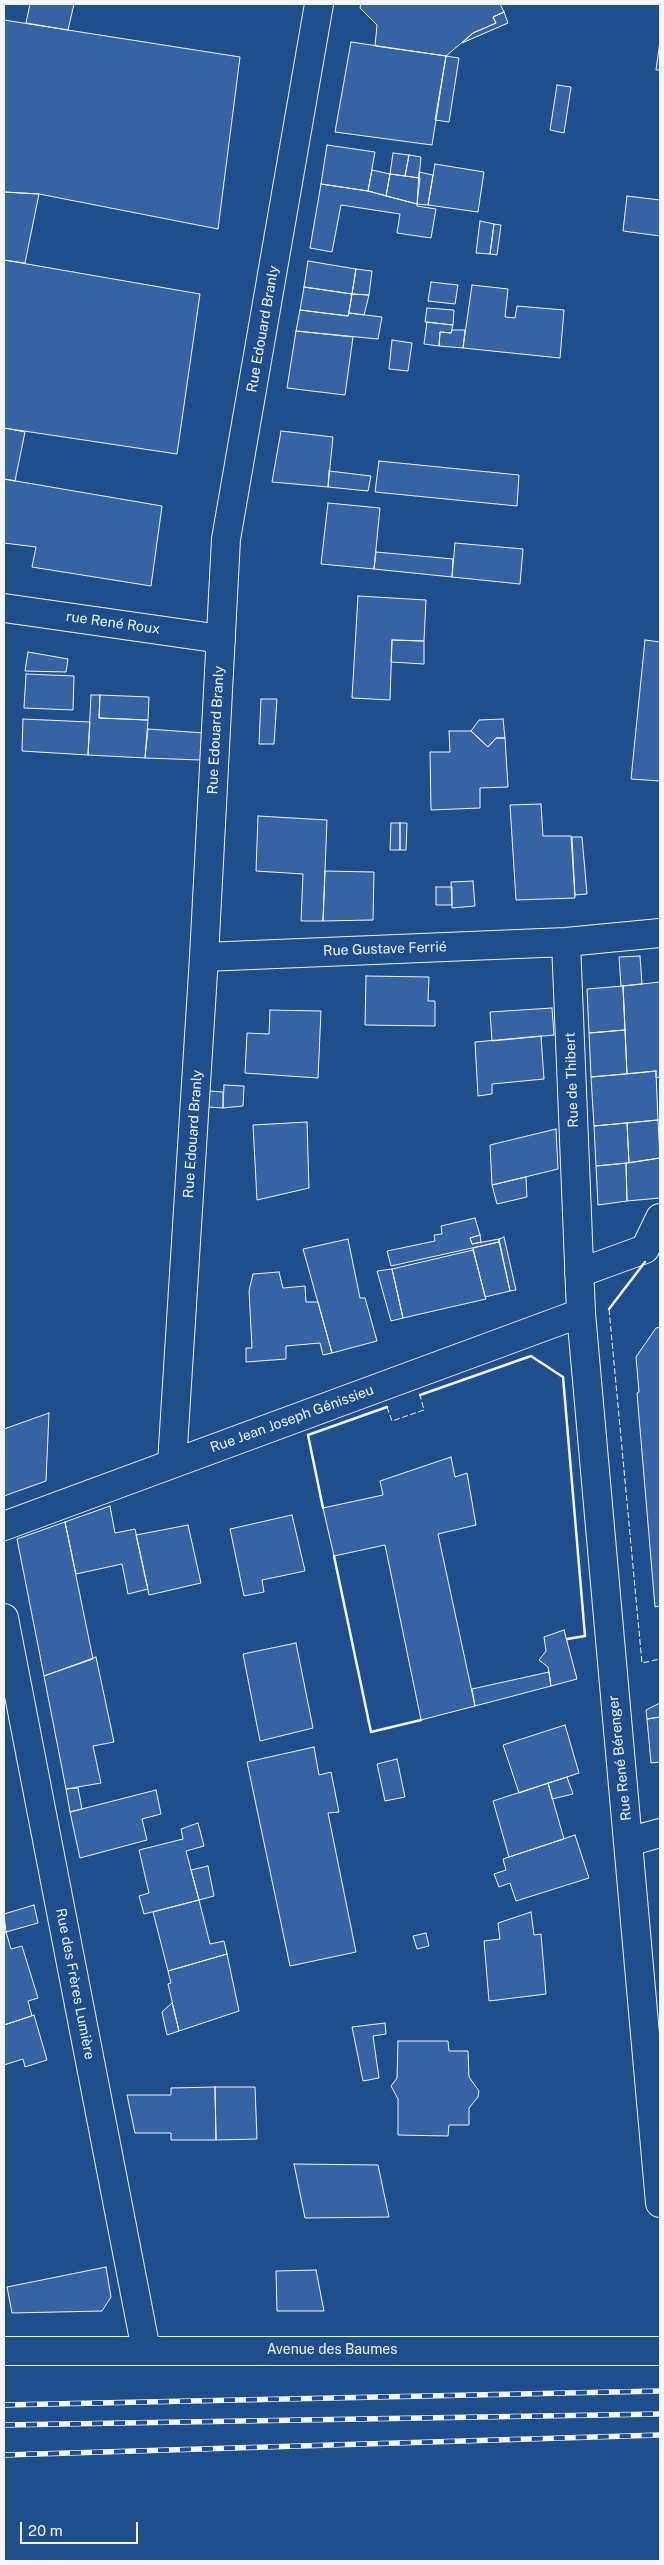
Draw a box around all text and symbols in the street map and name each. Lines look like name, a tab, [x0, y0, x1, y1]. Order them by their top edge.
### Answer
street label: Rue Edouard Branly	[244, 264, 282, 394]
street label: rue René Roux	[65, 608, 161, 638]
street label: Rue Edouard Branly	[204, 665, 228, 795]
street label: Rue Gustave Ferrié	[323, 938, 447, 960]
street label: Rue de Thibert	[562, 1032, 582, 1128]
street label: Rue Edouard Branly	[180, 1069, 206, 1199]
street label: Rue Jean Joseph Génissieu	[208, 1382, 376, 1456]
street label: Rue René Bérenger	[605, 1694, 635, 1822]
street label: Rue des Frères Lumière	[52, 1907, 98, 2061]
street label: Avenue des Baumes	[267, 2342, 397, 2358]
scale bar	[22, 2512, 140, 2544]
text: 20 m	[28, 2522, 63, 2539]

